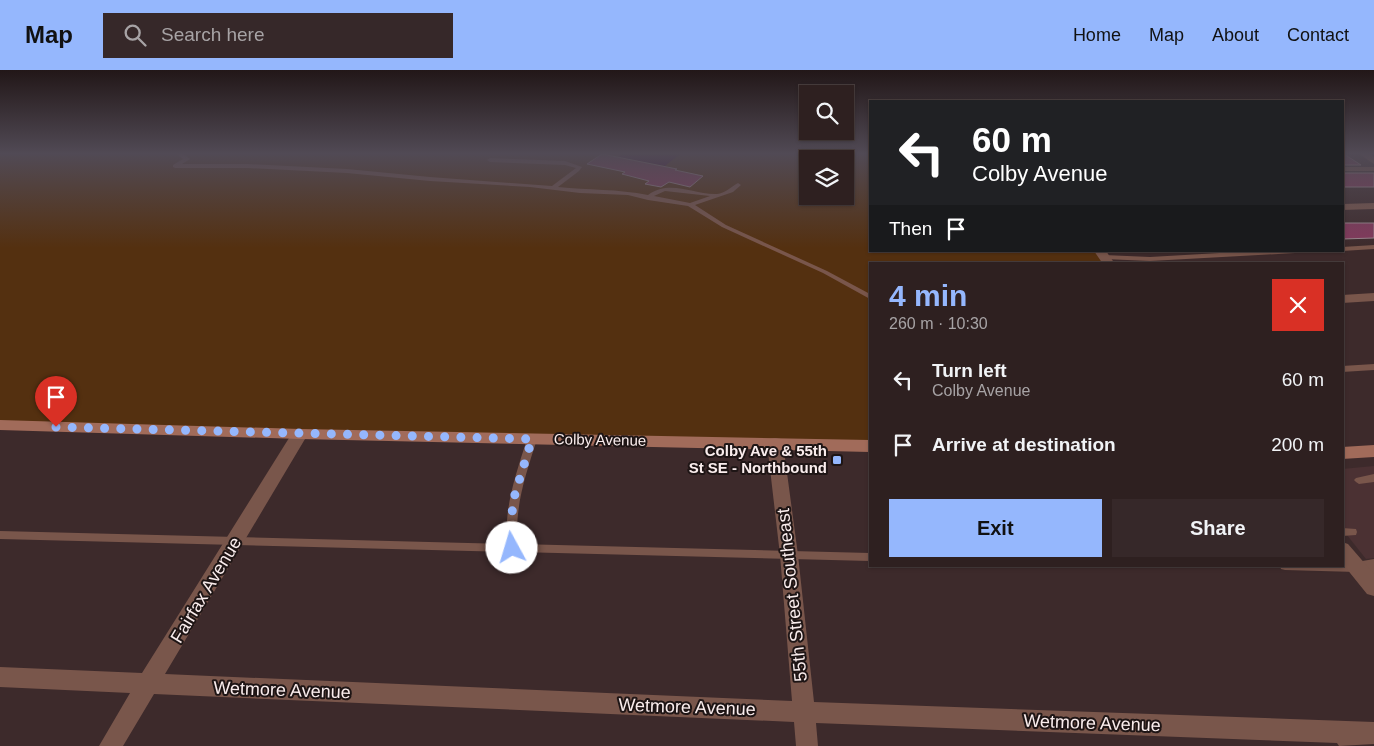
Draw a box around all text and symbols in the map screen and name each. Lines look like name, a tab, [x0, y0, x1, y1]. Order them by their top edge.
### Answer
search box	[103, 13, 453, 58]
text: Map	[25, 21, 73, 48]
icon: search	[121, 21, 149, 49]
text: Search here	[161, 24, 265, 45]
text: Home	[1073, 25, 1121, 45]
text: Map	[1149, 25, 1184, 45]
text: About	[1212, 25, 1259, 45]
text: Contact	[1287, 25, 1349, 45]
map controls	[799, 85, 854, 205]
button: search	[799, 85, 854, 140]
icon: left	[889, 120, 954, 185]
text: 60 m	[972, 120, 1052, 159]
button: layers	[799, 150, 854, 205]
text: Colby Avenue	[972, 161, 1107, 186]
icon: arrive	[942, 215, 970, 243]
text: Then	[889, 218, 932, 239]
text: 4 min	[889, 279, 967, 312]
button: close	[1272, 279, 1324, 331]
text: 260 m · 10:30	[889, 315, 988, 332]
text: Turn left	[932, 360, 1007, 381]
icon: left	[889, 366, 917, 394]
text: 60 m	[1282, 369, 1324, 390]
pin	[35, 376, 77, 427]
text: Colby Avenue	[932, 382, 1030, 399]
icon: arrive	[42, 383, 70, 411]
street label: Colby Avenue	[554, 430, 646, 449]
icon: arrive	[889, 431, 917, 459]
text: Arrive at destination	[932, 434, 1116, 455]
text: 200 m	[1271, 434, 1324, 455]
place label: Colby Ave & 55th St SE - Northbound	[689, 442, 827, 476]
marker: Colby Ave & 55th St SE - Northbound	[831, 454, 843, 466]
button: Exit	[889, 499, 1102, 557]
button: Share	[1112, 499, 1324, 557]
street label: 55th Street Southeast	[773, 507, 811, 683]
position arrow	[485, 521, 537, 573]
street label: Fairfax Avenue	[167, 534, 245, 646]
street label: Wetmore Avenue	[213, 678, 351, 702]
street label: Wetmore Avenue	[618, 695, 756, 719]
street label: Wetmore Avenue	[1023, 711, 1161, 735]

